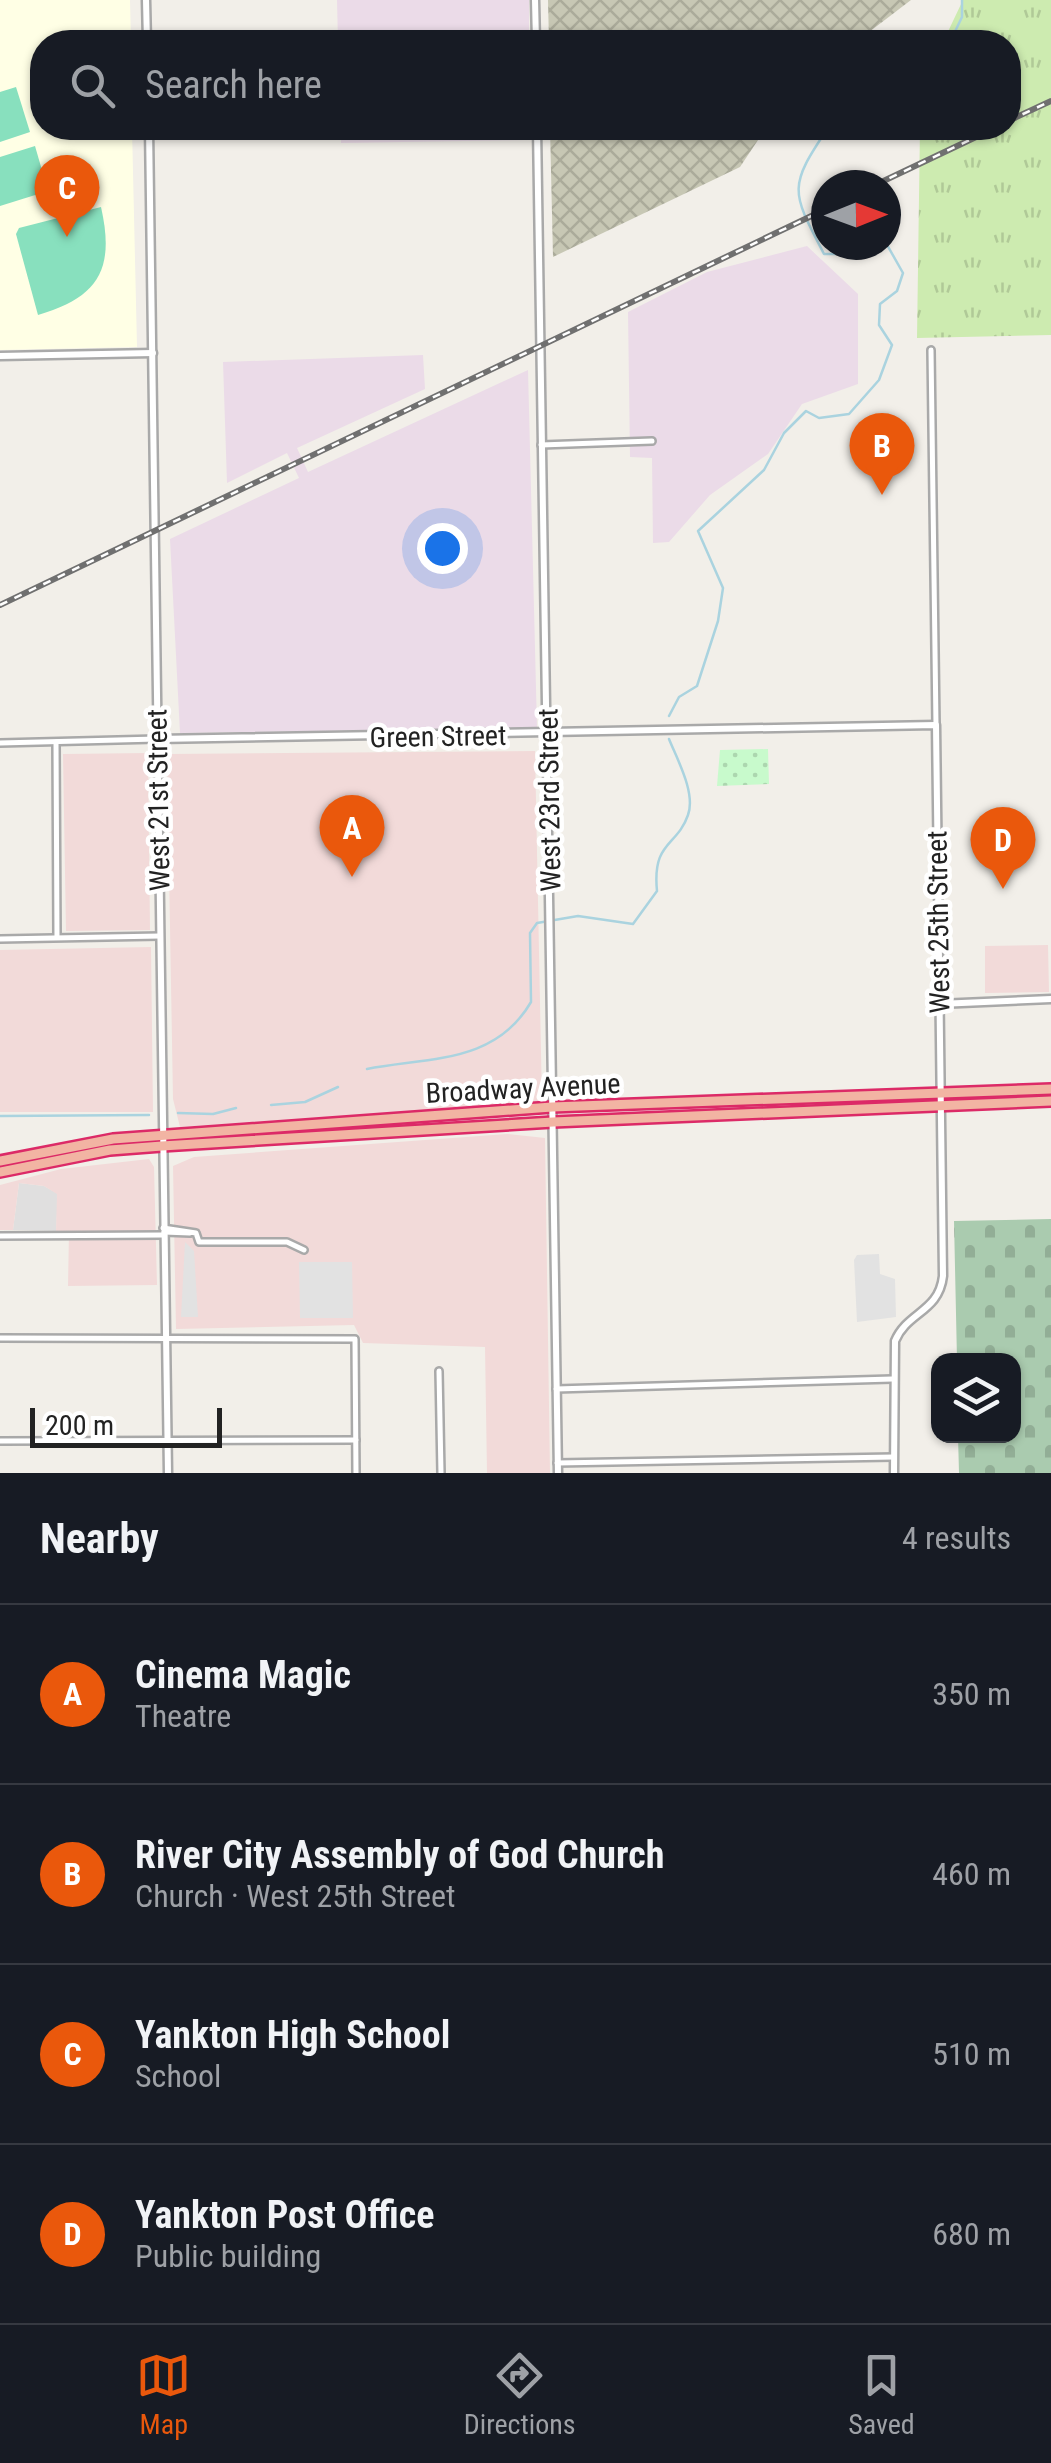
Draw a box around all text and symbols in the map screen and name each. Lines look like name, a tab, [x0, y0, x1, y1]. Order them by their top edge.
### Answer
search box	[30, 30, 1021, 140]
icon: search	[65, 58, 120, 113]
text: Search here	[145, 63, 322, 107]
pin: C	[34, 154, 100, 237]
north arrow	[811, 170, 901, 260]
pin: B	[850, 412, 914, 495]
your location	[417, 523, 468, 574]
street label: West 23rd Street	[531, 708, 568, 892]
street label: West 21st Street	[140, 709, 177, 891]
street label: Green Street	[369, 719, 507, 754]
pin: A	[320, 794, 384, 877]
pin: D	[970, 806, 1036, 889]
street label: West 25th Street	[920, 830, 957, 1014]
street label: Broadway Avenue	[425, 1067, 621, 1110]
map controls	[931, 1353, 1021, 1443]
button: layers	[931, 1353, 1021, 1443]
scale bar	[30, 1403, 222, 1448]
text: 200 m	[45, 1409, 114, 1442]
text: Nearby	[40, 1514, 159, 1563]
text: 4 results	[902, 1519, 1011, 1557]
text: Cinema Magic	[135, 1653, 351, 1697]
text: A	[63, 1675, 82, 1713]
text: 350 m	[932, 1675, 1011, 1713]
text: Theatre	[135, 1697, 231, 1735]
text: River City Assembly of God Church	[135, 1833, 664, 1877]
text: B	[64, 1855, 81, 1893]
text: 460 m	[932, 1855, 1011, 1893]
text: Church · West 25th Street	[135, 1877, 455, 1915]
text: Yankton High School	[135, 2013, 450, 2057]
text: C	[63, 2035, 82, 2073]
text: 510 m	[932, 2035, 1011, 2073]
text: School	[135, 2057, 221, 2095]
text: Yankton Post Office	[135, 2193, 434, 2237]
text: D	[63, 2215, 82, 2253]
text: 680 m	[932, 2215, 1011, 2253]
text: Public building	[135, 2237, 321, 2275]
tab: Map	[136, 2348, 191, 2441]
tab: Directions	[464, 2348, 576, 2441]
tab: Saved	[848, 2348, 915, 2441]

